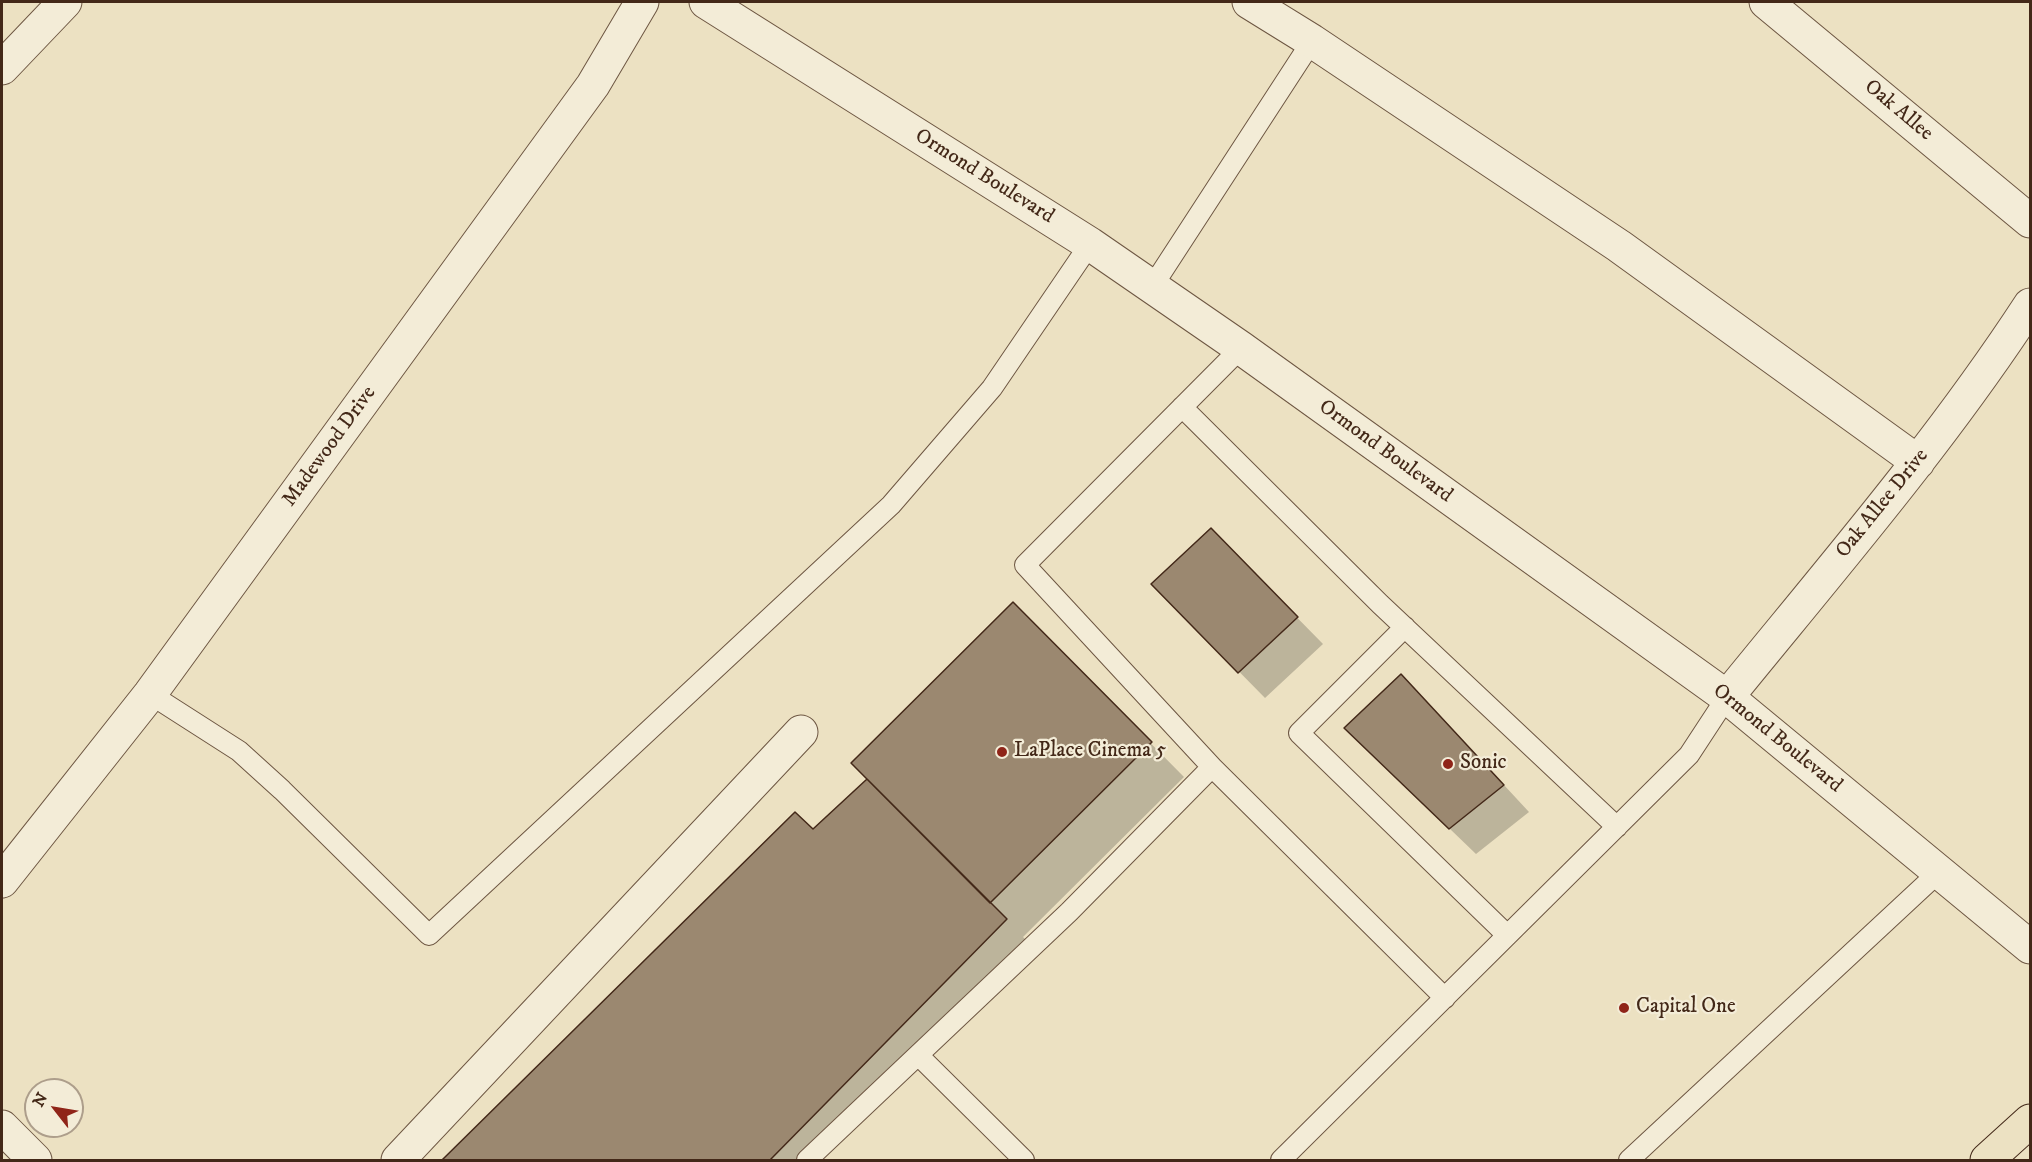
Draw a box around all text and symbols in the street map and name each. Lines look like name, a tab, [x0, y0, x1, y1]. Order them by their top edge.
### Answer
street label: Oak Allee	[1858, 75, 1938, 147]
street label: Ormond Boulevard	[910, 124, 1058, 230]
street label: Madewood Drive	[278, 382, 382, 512]
street label: Ormond Boulevard	[1313, 395, 1457, 509]
street label: Oak Allee Drive	[1831, 444, 1935, 564]
street label: Ormond Boulevard	[1707, 679, 1847, 799]
place label: LaPlace Cinema 5	[1014, 739, 1166, 765]
marker: LaPlace Cinema 5	[995, 745, 1009, 759]
place label: Sonic	[1460, 751, 1507, 777]
marker: Sonic	[1441, 757, 1455, 771]
place label: Capital One	[1636, 995, 1736, 1021]
marker: Capital One	[1617, 1001, 1631, 1015]
north arrow	[24, 1078, 84, 1138]
text: N	[28, 1089, 52, 1111]

